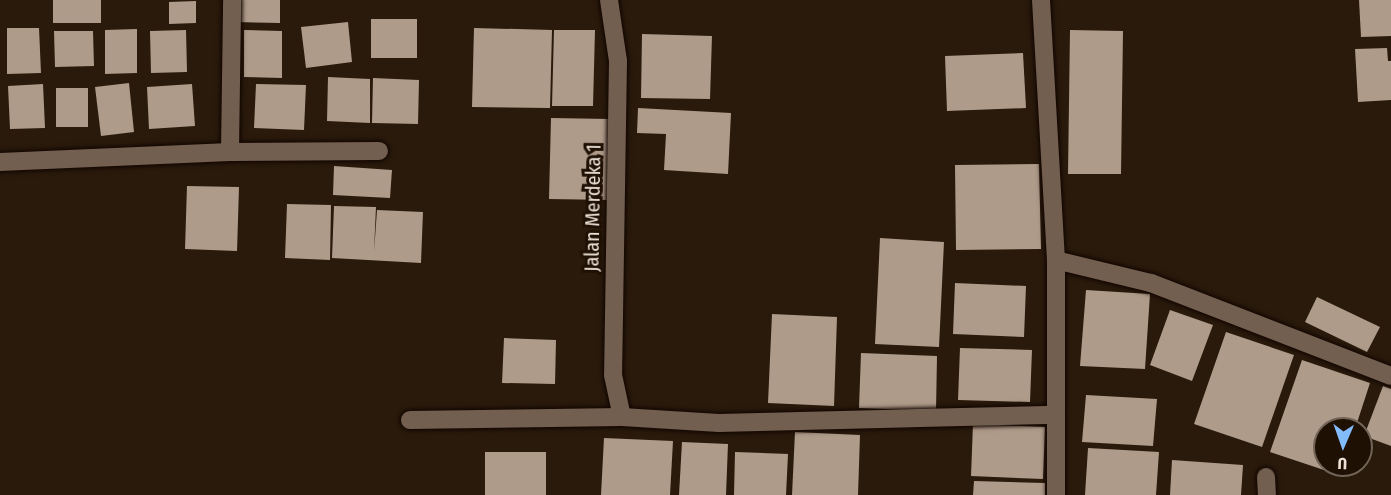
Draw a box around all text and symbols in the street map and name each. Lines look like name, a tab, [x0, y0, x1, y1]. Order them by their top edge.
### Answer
street label: Jalan Merdeka 1	[580, 144, 606, 272]
north arrow	[1313, 417, 1373, 477]
text: U	[1337, 454, 1347, 473]

